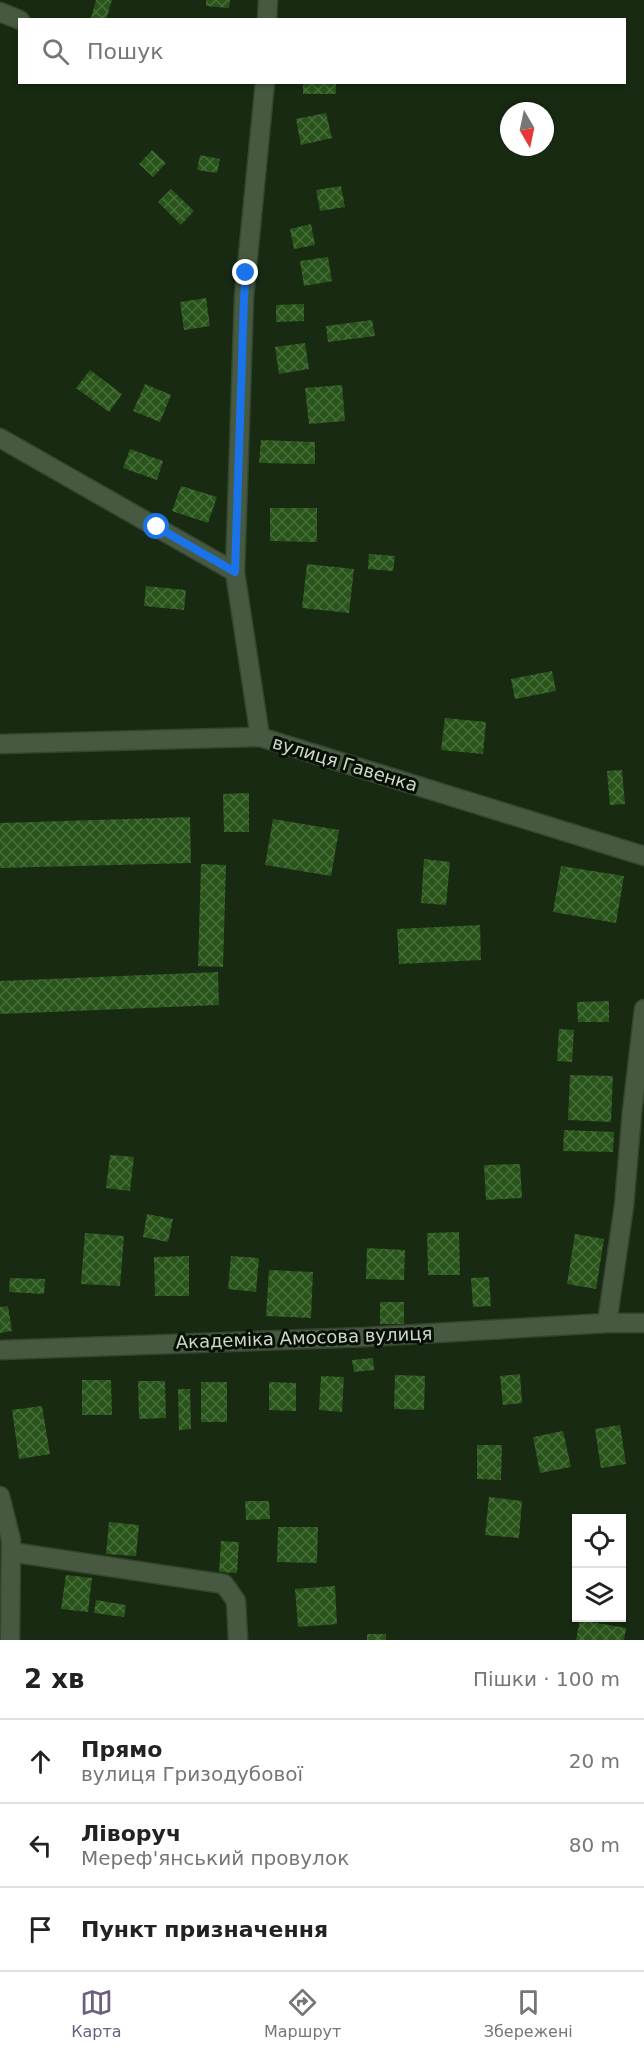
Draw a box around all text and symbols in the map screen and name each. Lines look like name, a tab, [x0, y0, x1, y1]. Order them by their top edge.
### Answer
search box	[18, 18, 626, 84]
icon: search	[39, 35, 72, 68]
text: Пошук	[87, 39, 163, 64]
north arrow	[500, 102, 554, 156]
route end	[232, 259, 258, 285]
route start	[143, 513, 169, 539]
street label: вулиця Гавенка	[270, 731, 420, 796]
street label: Академіка Амосова вулиця	[175, 1323, 433, 1352]
map controls	[572, 1514, 626, 1622]
button: locate	[572, 1514, 626, 1568]
button: layers	[572, 1568, 626, 1622]
text: 2 хв	[24, 1664, 84, 1694]
text: Пішки · 100 m	[473, 1667, 620, 1691]
text: Прямо	[81, 1737, 162, 1762]
icon: ahead	[24, 1745, 57, 1778]
text: 20 m	[569, 1749, 620, 1773]
text: вулиця Гризодубової	[81, 1762, 303, 1786]
text: Ліворуч	[81, 1821, 181, 1846]
icon: left	[24, 1829, 57, 1862]
text: 80 m	[569, 1833, 620, 1857]
text: Мереф'янський провулок	[81, 1846, 349, 1870]
icon: arrive	[24, 1913, 57, 1946]
text: Пункт призначення	[81, 1917, 328, 1942]
tab: Карта	[71, 1986, 122, 2041]
tab: Маршрут	[264, 1986, 341, 2041]
tab: Збережені	[484, 1986, 573, 2041]

